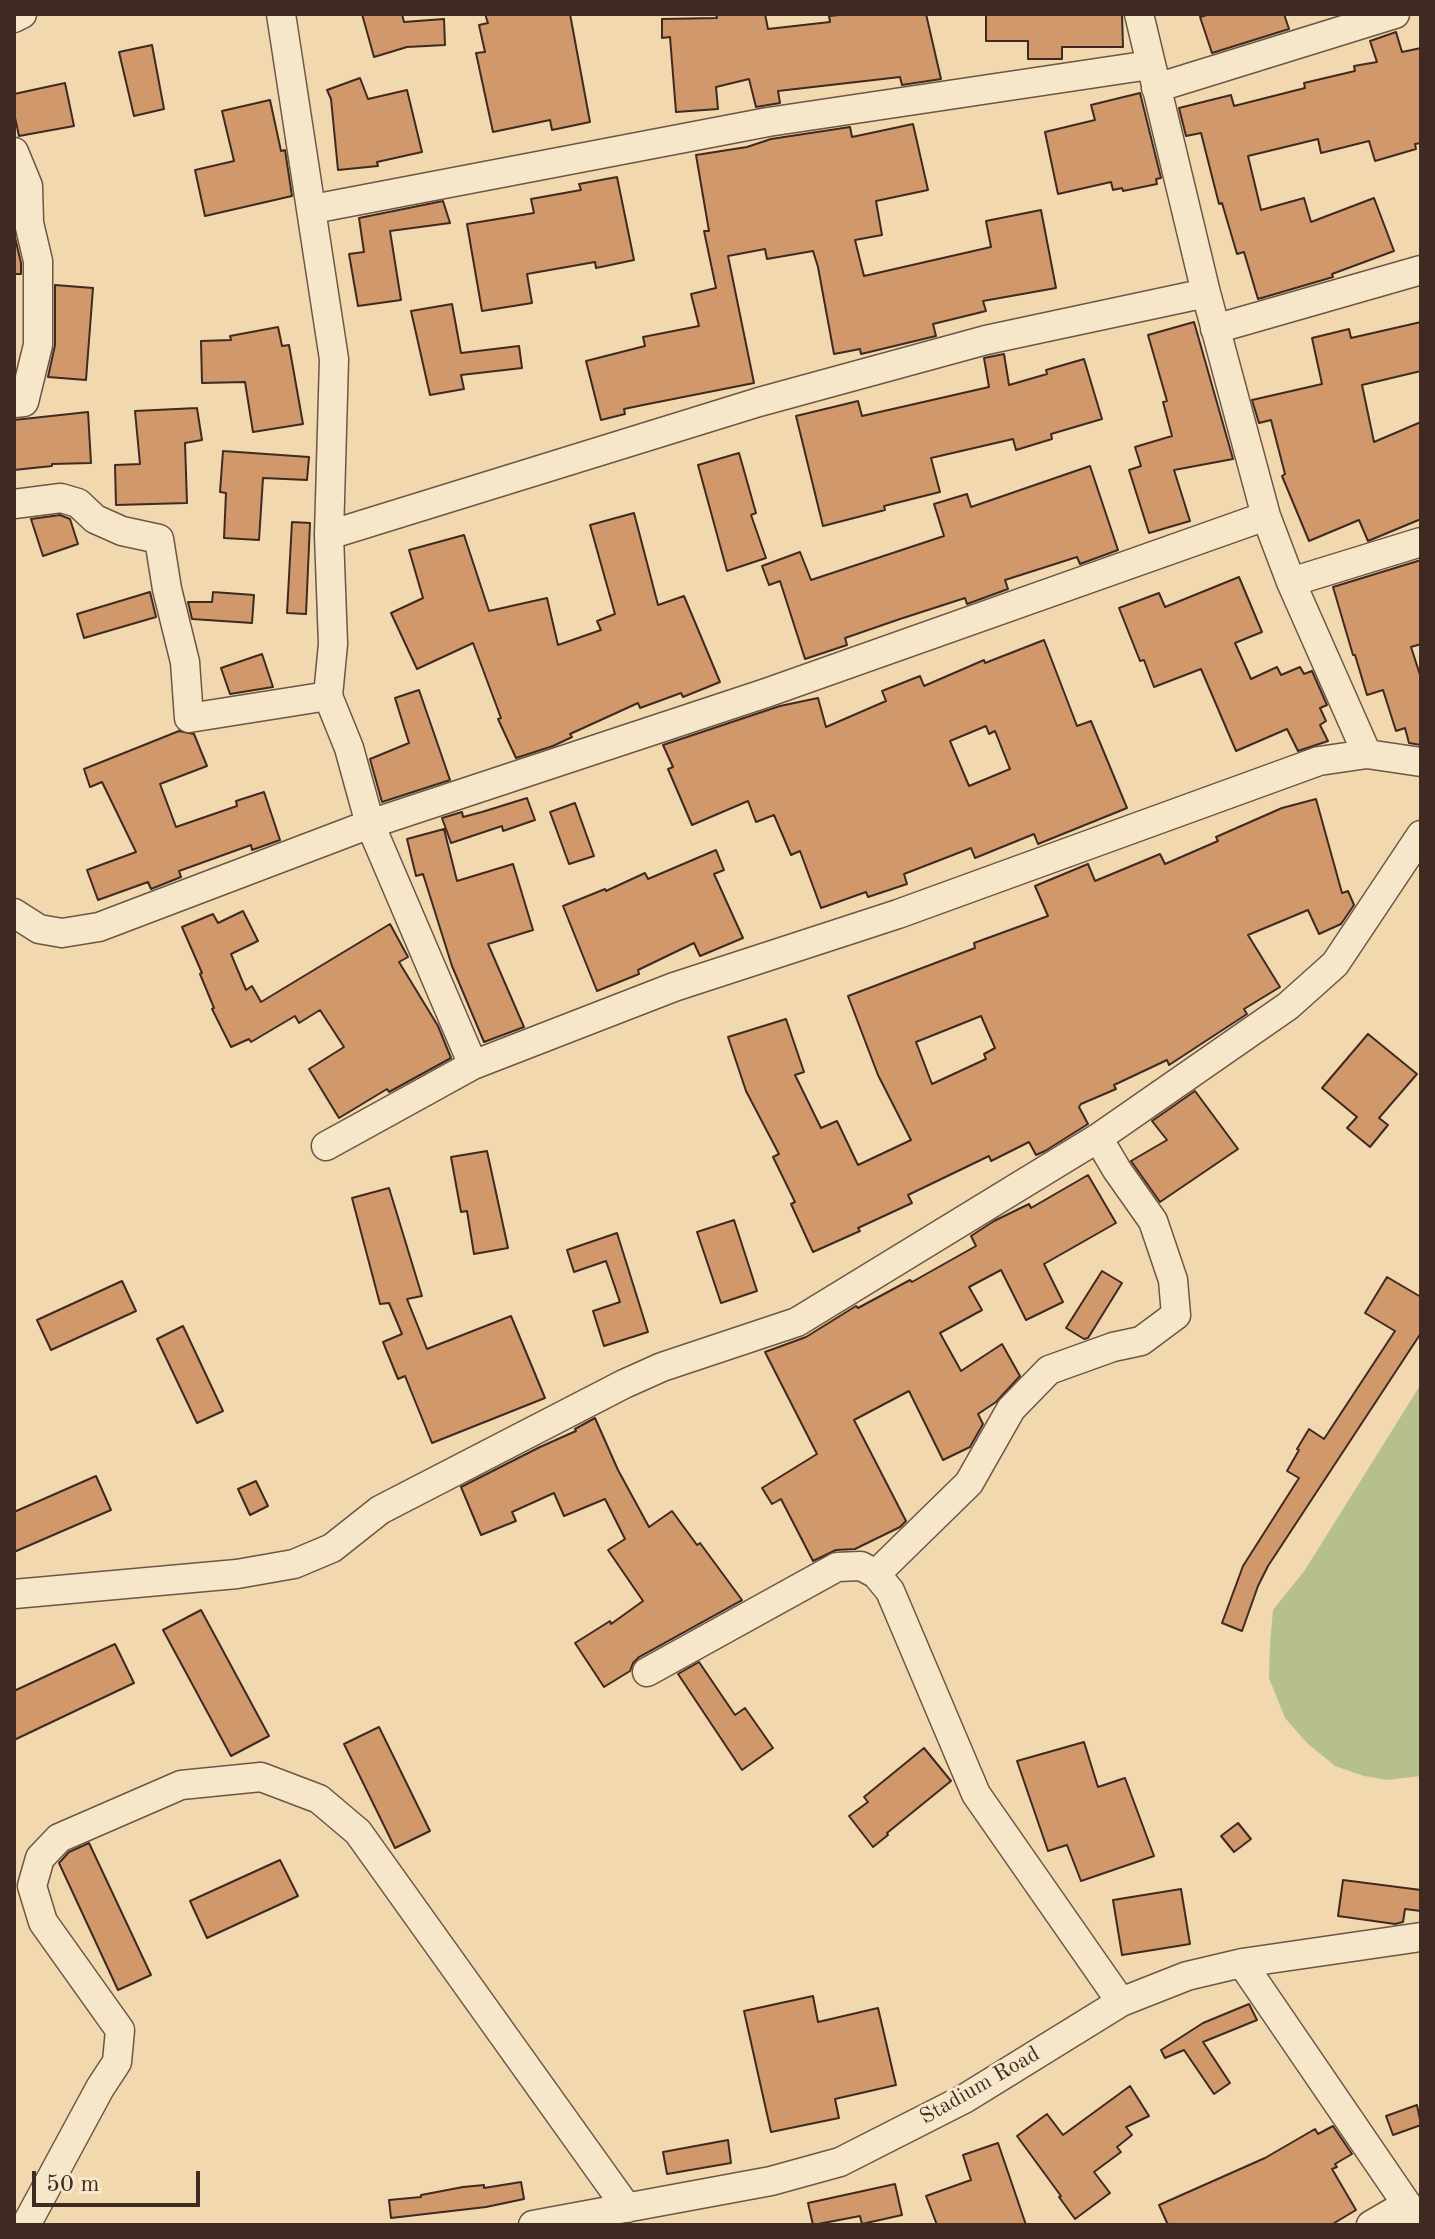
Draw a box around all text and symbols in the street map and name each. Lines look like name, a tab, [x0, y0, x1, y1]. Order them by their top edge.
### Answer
street label: Stadium Road	[915, 2041, 1045, 2131]
scale bar	[36, 2155, 204, 2205]
text: 50 m	[46, 2173, 100, 2197]

